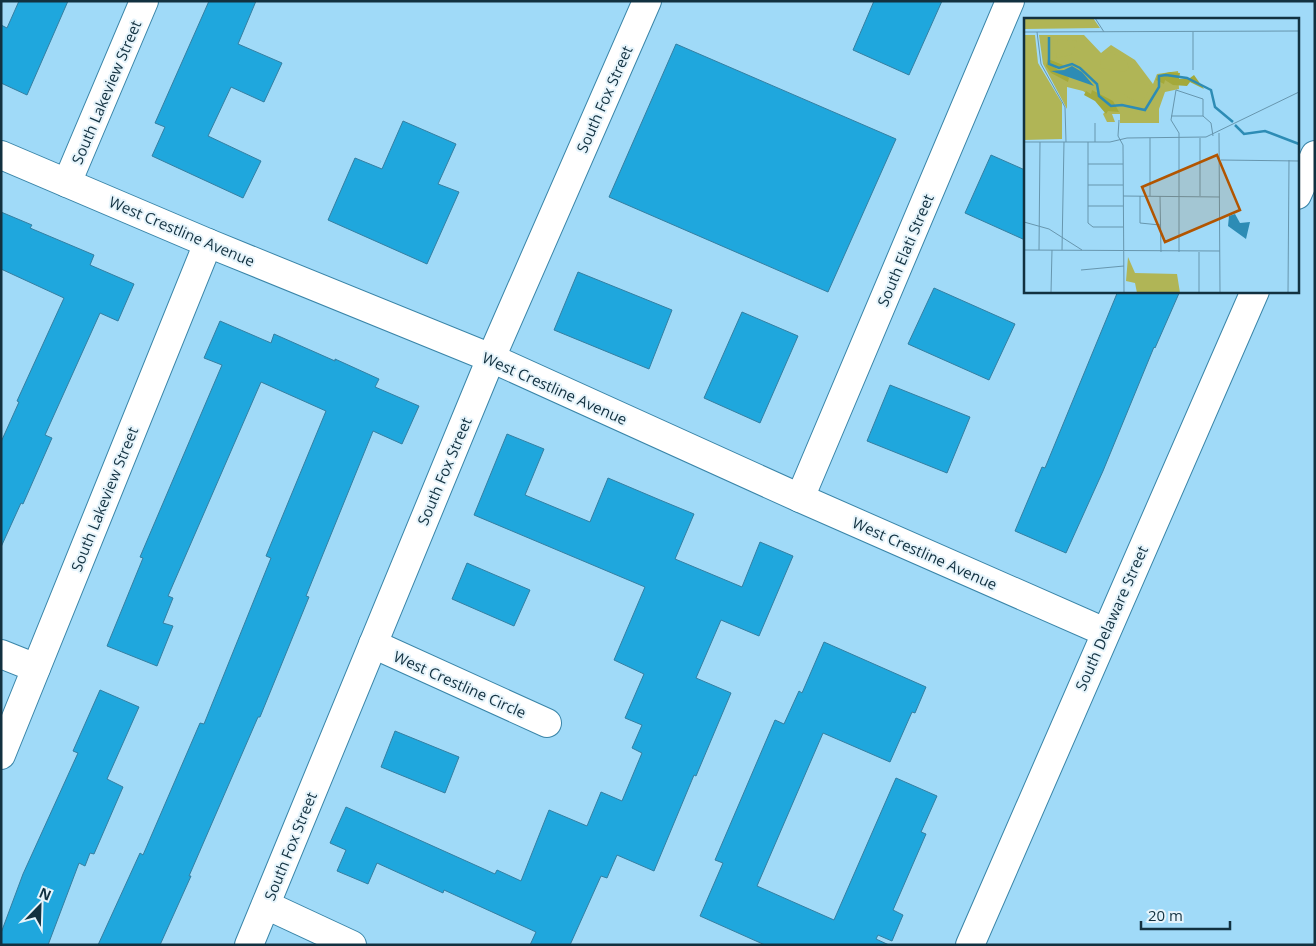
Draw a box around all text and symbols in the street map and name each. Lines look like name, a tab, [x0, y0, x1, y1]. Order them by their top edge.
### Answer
street label: South Lakeview Street	[67, 17, 145, 167]
inset map	[1024, 18, 1298, 292]
street label: South Fox Street	[571, 42, 637, 156]
street label: West Crestline Avenue	[106, 191, 258, 271]
street label: South Elati Street	[872, 191, 938, 309]
street label: West Crestline Avenue	[479, 347, 631, 429]
street label: South Fox Street	[412, 414, 476, 528]
street label: South Lakeview Street	[66, 424, 142, 574]
street label: West Crestline Avenue	[849, 512, 1001, 594]
street label: South Delaware Street	[1070, 542, 1152, 694]
street label: West Crestline Circle	[391, 646, 529, 722]
street label: South Fox Street	[259, 789, 321, 903]
north arrow	[15, 881, 65, 931]
text: N	[36, 883, 54, 905]
scale bar	[1141, 898, 1230, 930]
text: 20 m	[1148, 905, 1183, 925]

